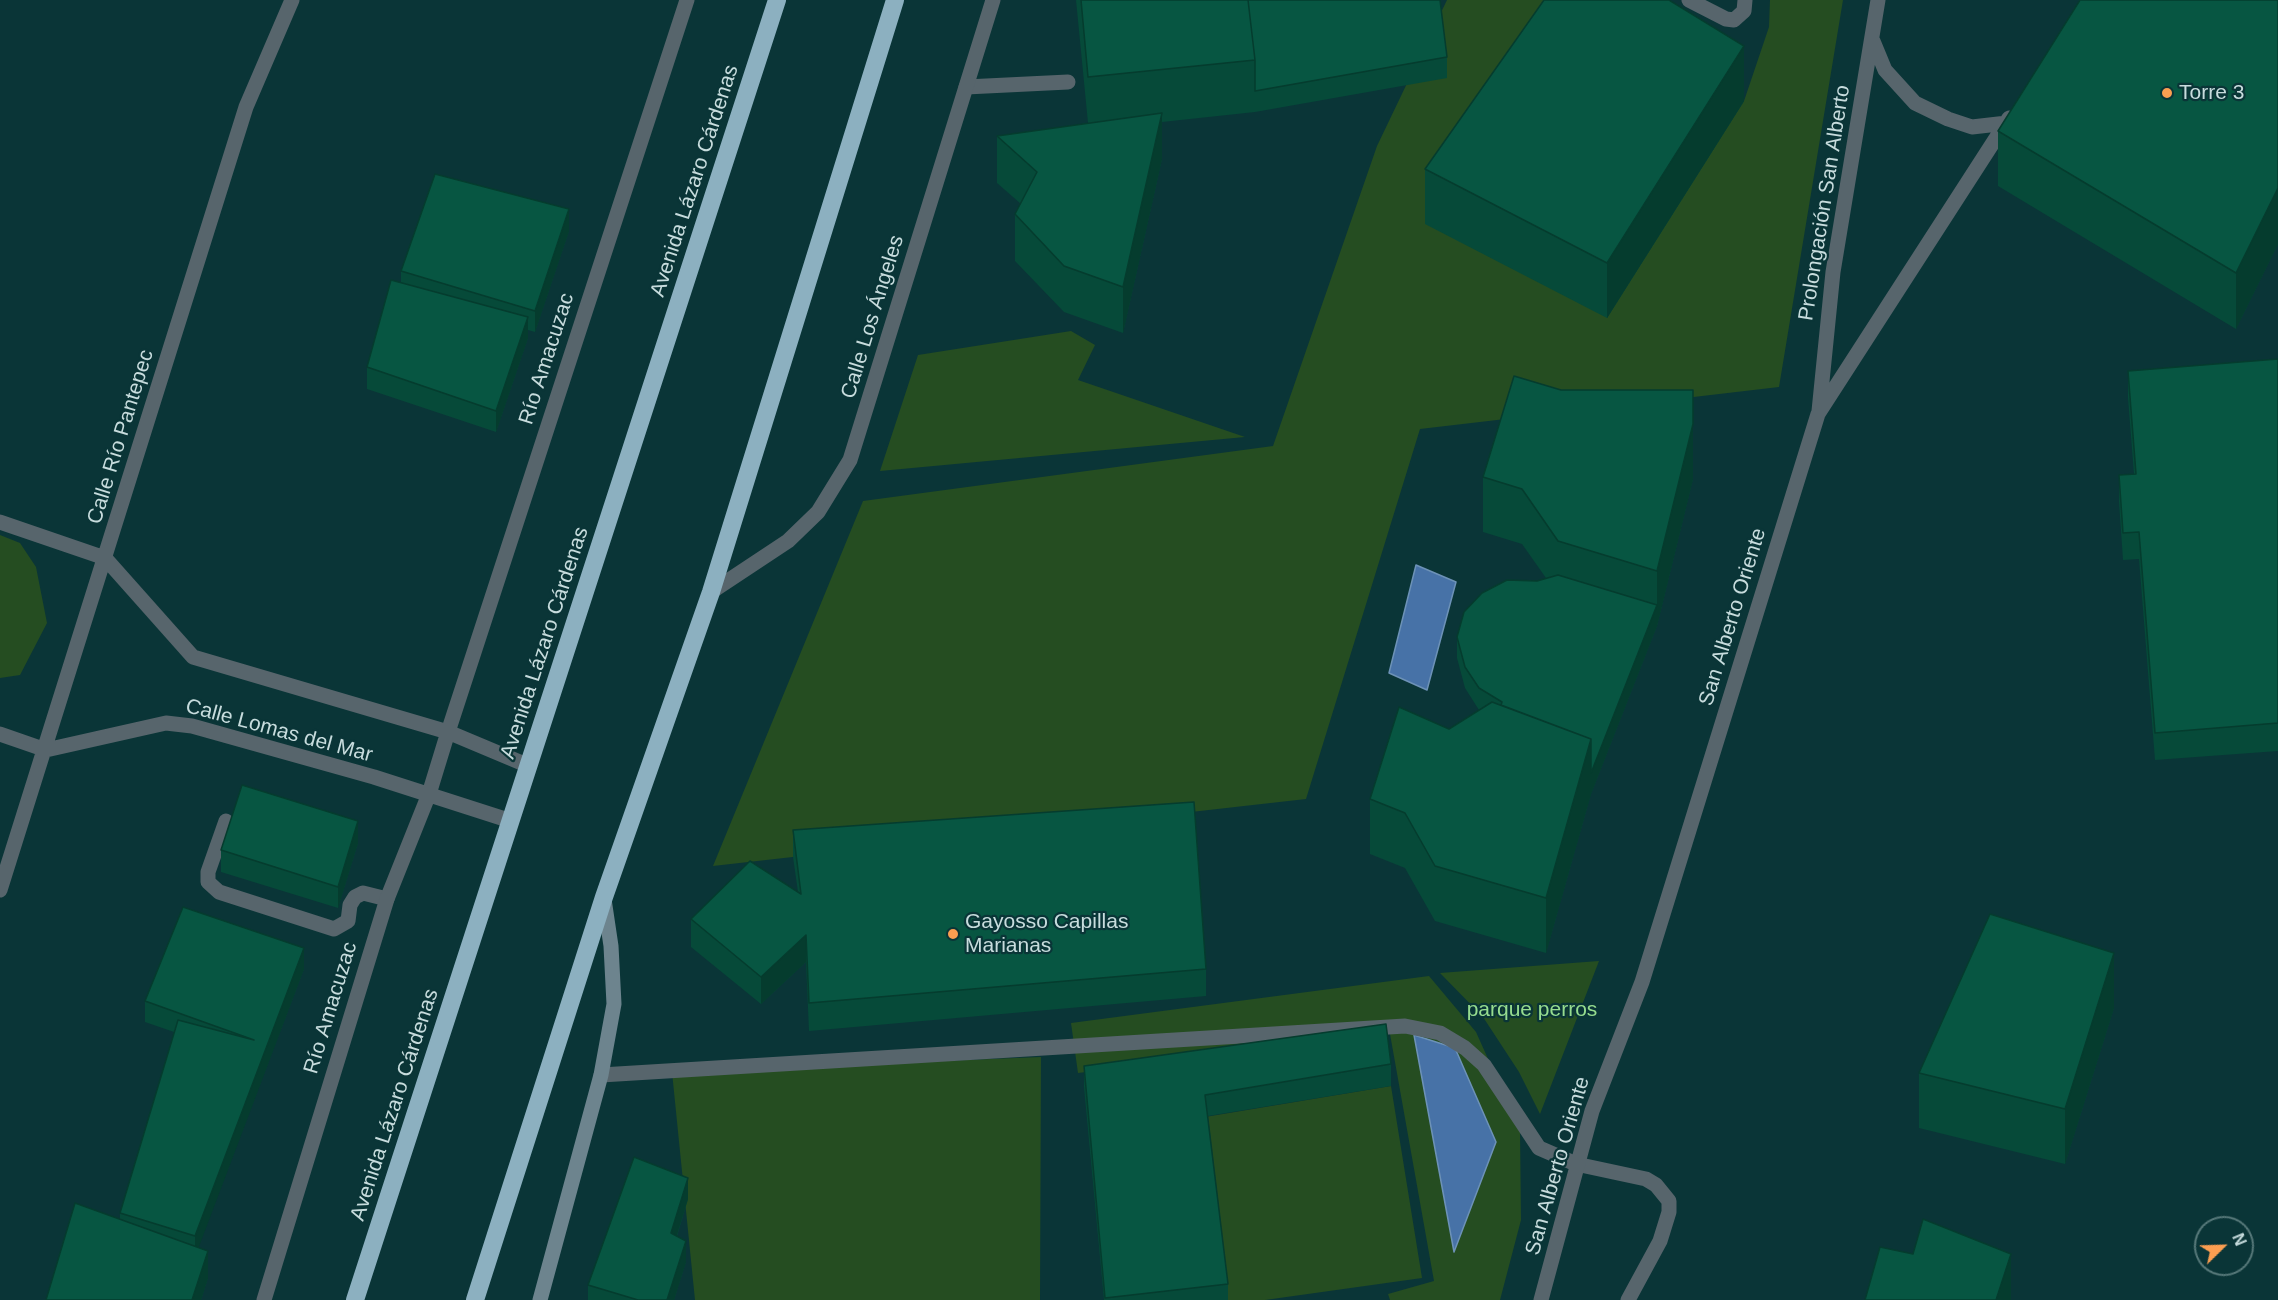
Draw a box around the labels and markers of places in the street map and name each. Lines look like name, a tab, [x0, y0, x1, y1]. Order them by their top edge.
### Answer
place label: Torre 3	[2179, 80, 2244, 106]
marker: Torre 3	[2160, 86, 2174, 100]
place label: Gayosso Capillas Marianas	[965, 909, 1128, 959]
marker: Gayosso Capillas Marianas	[946, 927, 960, 941]

